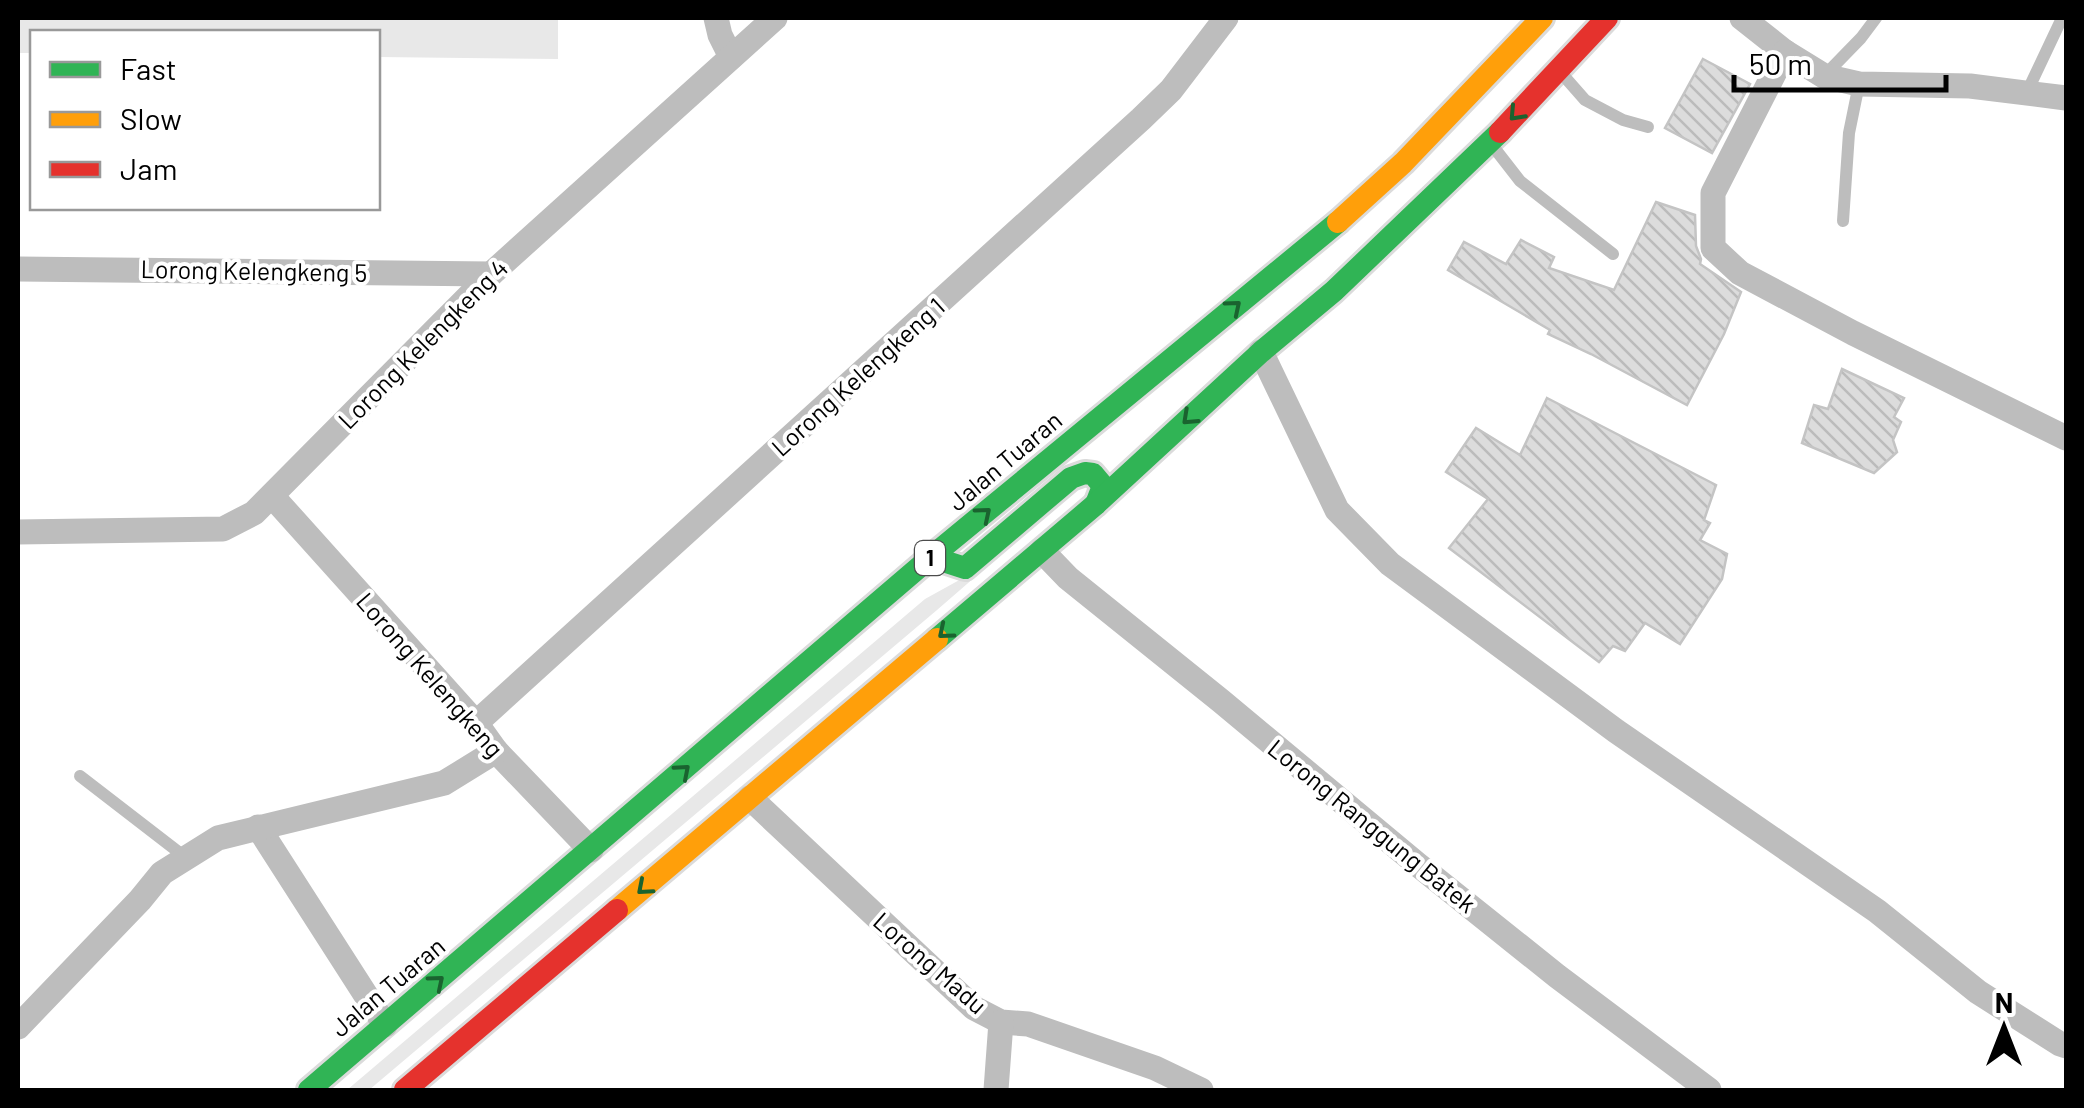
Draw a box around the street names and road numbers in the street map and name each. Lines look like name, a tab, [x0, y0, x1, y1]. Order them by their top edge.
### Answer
street label: Lorong Kelengkeng 4	[331, 252, 513, 434]
street label: Lorong Kelengkeng 5	[141, 253, 368, 287]
street label: Lorong Kelengkeng 1	[765, 291, 950, 462]
street label: Jalan Tuaran	[942, 404, 1067, 516]
road number: 1	[915, 541, 945, 575]
street label: Lorong Kelengkeng	[351, 586, 511, 763]
street label: Lorong Ranggung Batek	[1263, 732, 1483, 918]
street label: Lorong Madu	[868, 905, 993, 1019]
street label: Jalan Tuaran	[325, 930, 450, 1042]

